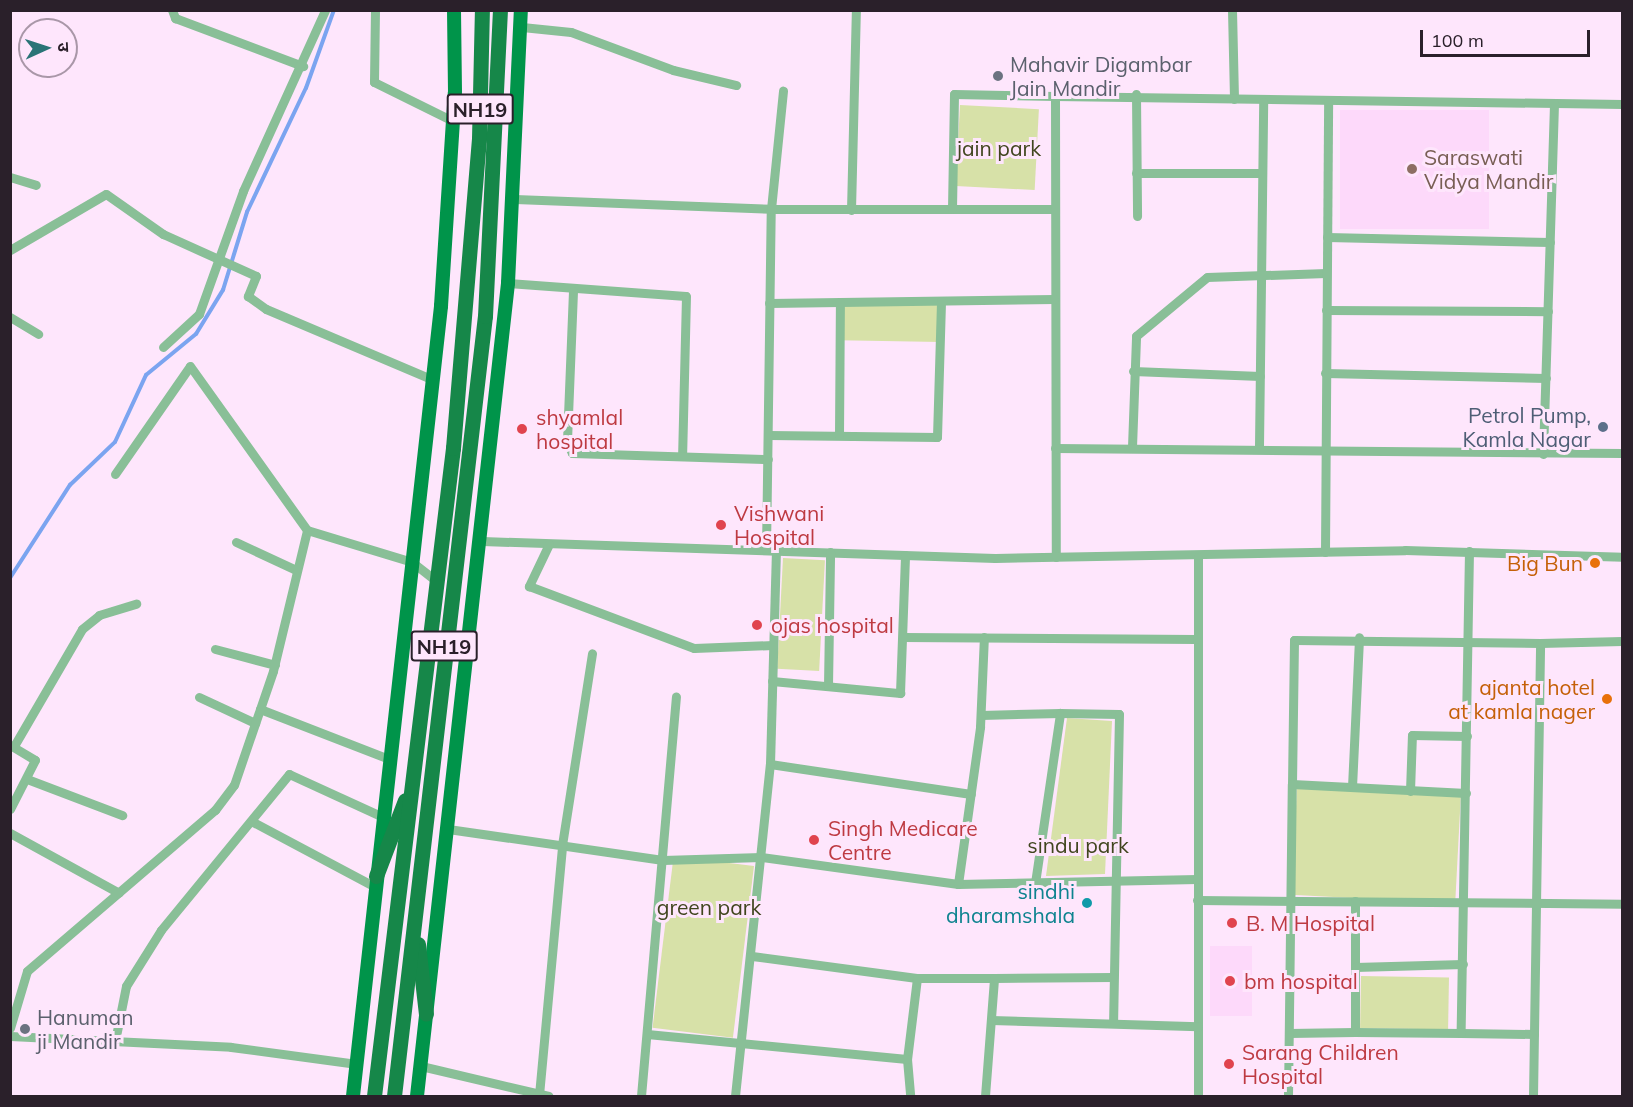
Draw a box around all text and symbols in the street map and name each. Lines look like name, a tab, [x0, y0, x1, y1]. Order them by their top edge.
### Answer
north arrow	[18, 18, 78, 78]
scale bar	[1423, 18, 1592, 56]
text: 100 m	[1431, 29, 1484, 52]
text: उ	[54, 42, 74, 52]
place label: Mahavir Digambar Jain Mandir	[1010, 51, 1192, 101]
marker: Mahavir Digambar Jain Mandir	[991, 69, 1005, 83]
road number: NH19	[446, 92, 514, 126]
park label: jain park	[957, 135, 1041, 161]
place label: Saraswati Vidya Mandir	[1424, 144, 1553, 194]
marker: Saraswati Vidya Mandir	[1405, 162, 1419, 176]
place label: Petrol Pump, Kamla Nagar	[1462, 402, 1591, 452]
place label: shyamlal hospital	[536, 404, 623, 454]
marker: shyamlal hospital	[513, 420, 531, 438]
marker: Petrol Pump, Kamla Nagar	[1596, 420, 1610, 434]
place label: Vishwani Hospital	[734, 500, 824, 550]
marker: Vishwani Hospital	[712, 516, 730, 534]
place label: Big Bun	[1507, 550, 1583, 576]
marker: Big Bun	[1588, 556, 1602, 570]
place label: ojas hospital	[771, 612, 894, 638]
marker: ojas hospital	[748, 616, 766, 634]
road number: NH19	[410, 629, 478, 663]
place label: ajanta hotel at kamla nager	[1448, 674, 1595, 724]
marker: ajanta hotel at kamla nager	[1600, 692, 1614, 706]
place label: Singh Medicare Centre	[828, 815, 978, 865]
marker: Singh Medicare Centre	[805, 831, 823, 849]
park label: sindu park	[1027, 832, 1129, 858]
place label: sindhi dharamshala	[946, 878, 1075, 928]
park label: green park	[657, 894, 761, 920]
marker: sindhi dharamshala	[1080, 896, 1094, 910]
place label: B. M Hospital	[1246, 910, 1375, 936]
marker: B. M Hospital	[1223, 914, 1241, 932]
place label: bm hospital	[1244, 968, 1358, 994]
marker: bm hospital	[1221, 972, 1239, 990]
place label: Hanuman ji Mandir	[37, 1004, 133, 1054]
marker: Hanuman ji Mandir	[18, 1022, 32, 1036]
place label: Sarang Children Hospital	[1242, 1039, 1399, 1089]
marker: Sarang Children Hospital	[1220, 1055, 1238, 1073]

